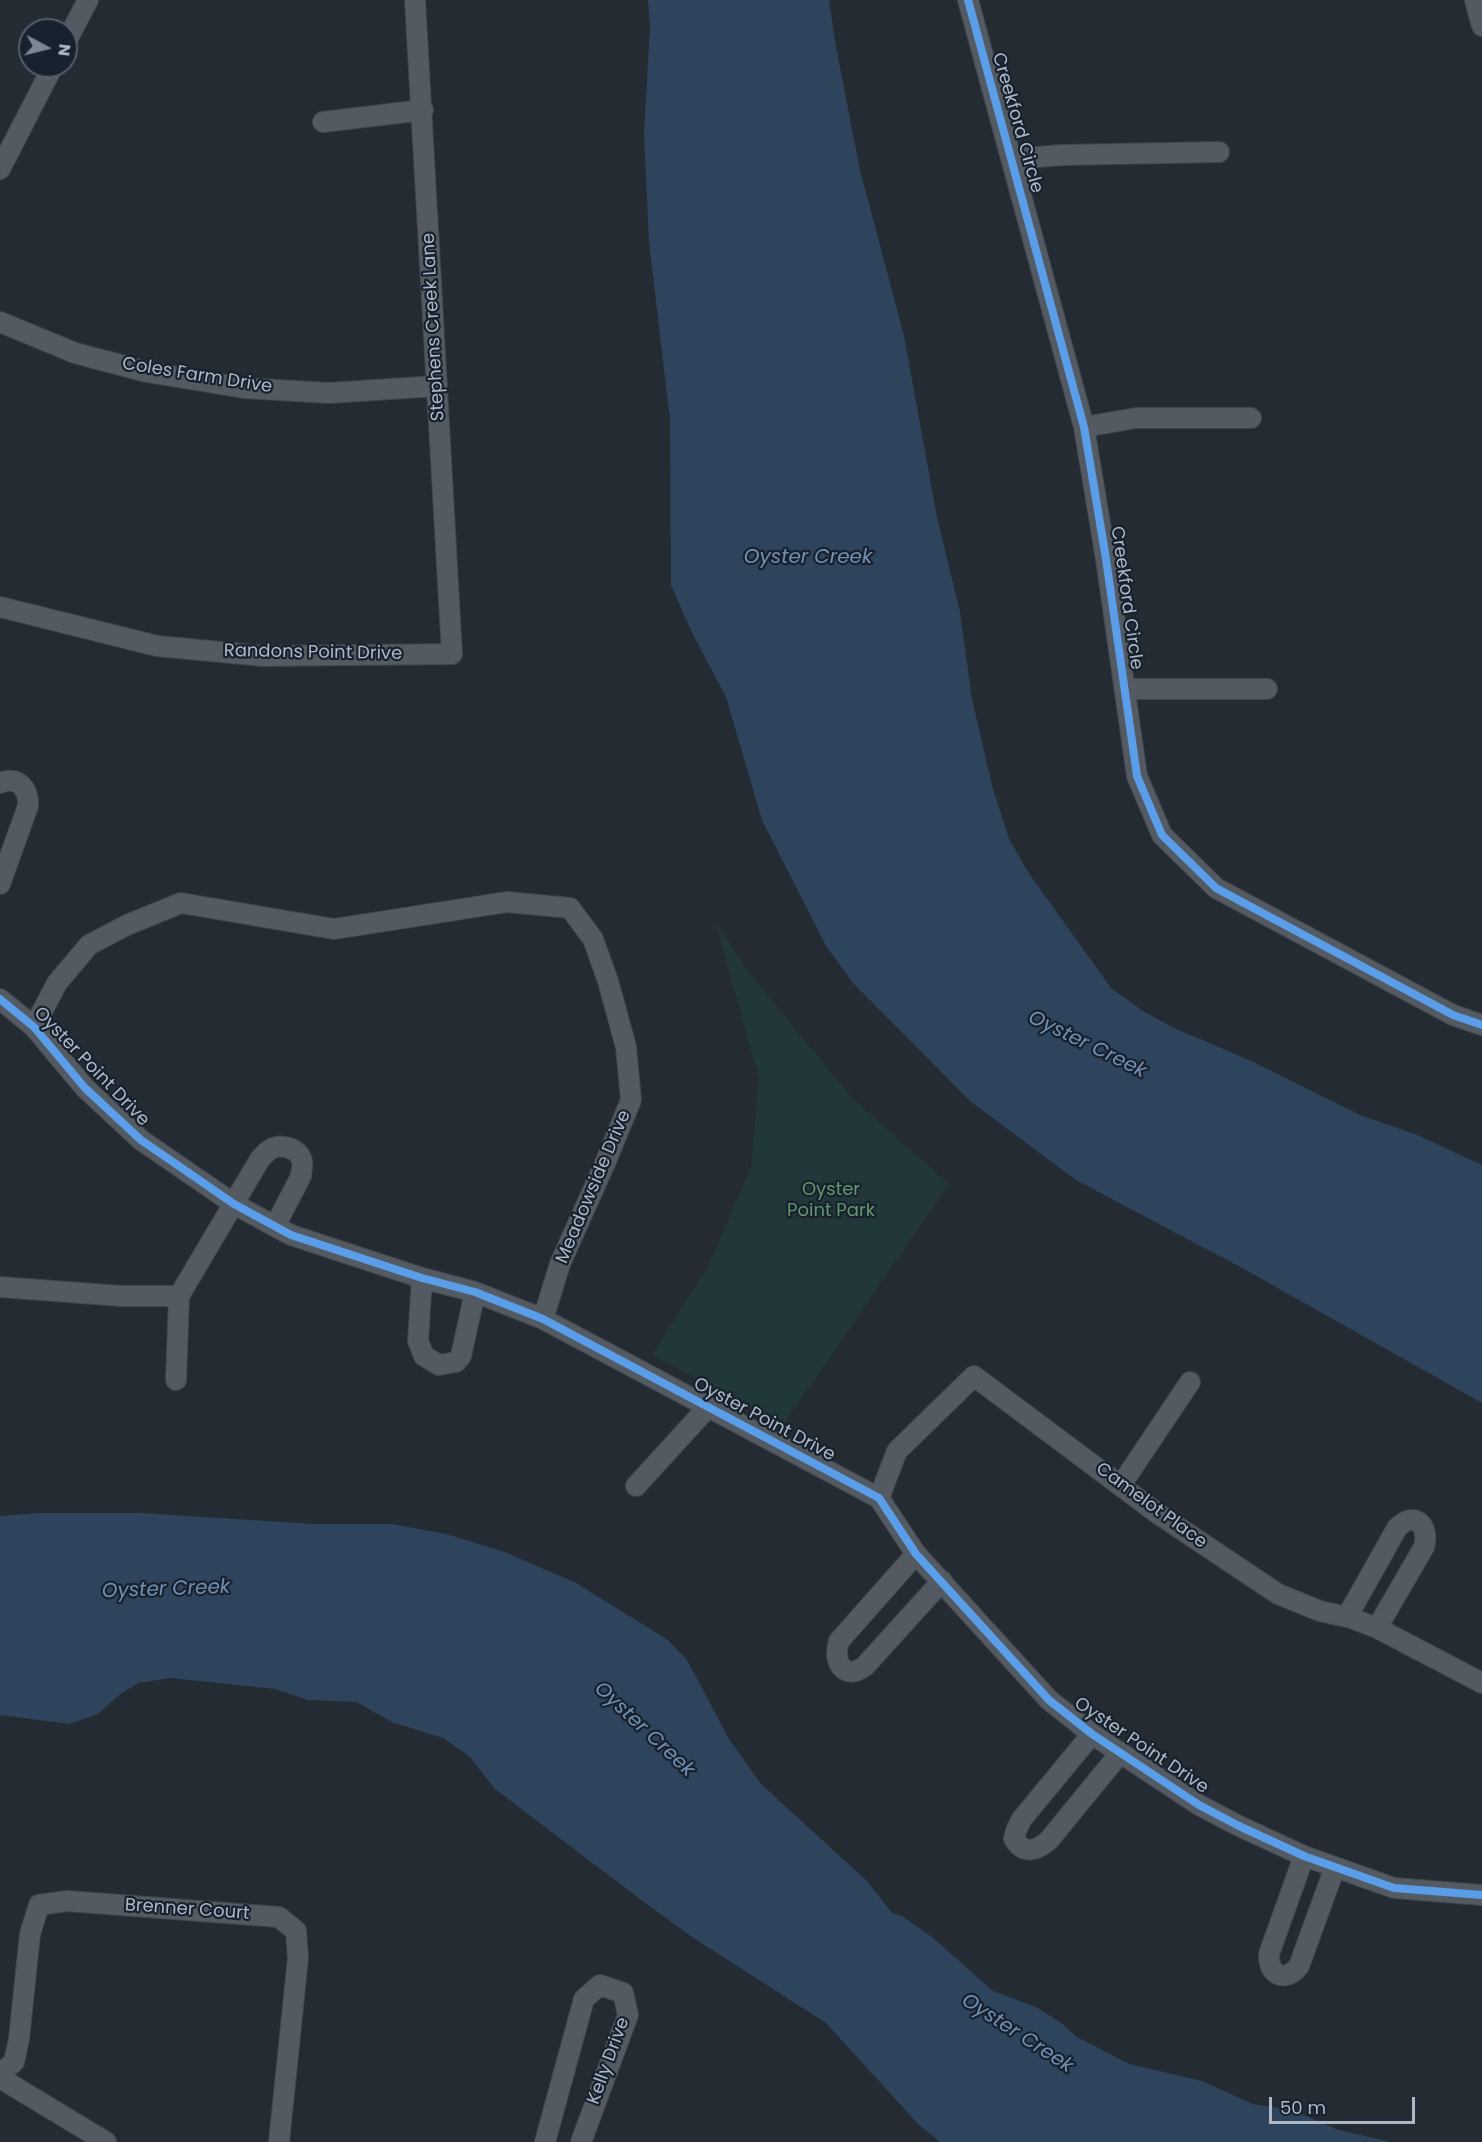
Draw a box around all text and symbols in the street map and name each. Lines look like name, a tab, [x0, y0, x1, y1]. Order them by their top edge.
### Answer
north arrow	[18, 18, 78, 78]
text: N	[52, 43, 77, 57]
street label: Creekford Circle	[987, 50, 1047, 196]
street label: Stephens Creek Lane	[418, 232, 450, 422]
street label: Coles Farm Drive	[120, 353, 274, 399]
street label: Creekford Circle	[1105, 525, 1147, 671]
water label: Oyster Creek	[744, 546, 872, 570]
street label: Randons Point Drive	[224, 641, 402, 665]
street label: Oyster Point Drive	[29, 1003, 153, 1131]
water label: Oyster Creek	[1024, 1006, 1150, 1084]
street label: Meadowside Drive	[552, 1107, 636, 1267]
park label: Oyster Point Park	[787, 1179, 875, 1222]
street label: Oyster Point Drive	[689, 1374, 839, 1466]
street label: Camelot Place	[1091, 1458, 1211, 1554]
water label: Oyster Creek	[101, 1576, 231, 1604]
water label: Oyster Creek	[589, 1677, 699, 1783]
street label: Oyster Point Drive	[1070, 1693, 1212, 1799]
street label: Brenner Court	[124, 1895, 250, 1925]
water label: Oyster Creek	[957, 1989, 1077, 2079]
street label: Kelly Drive	[583, 2015, 635, 2107]
scale bar	[1272, 2085, 1418, 2123]
text: 50 m	[1280, 2095, 1326, 2120]

